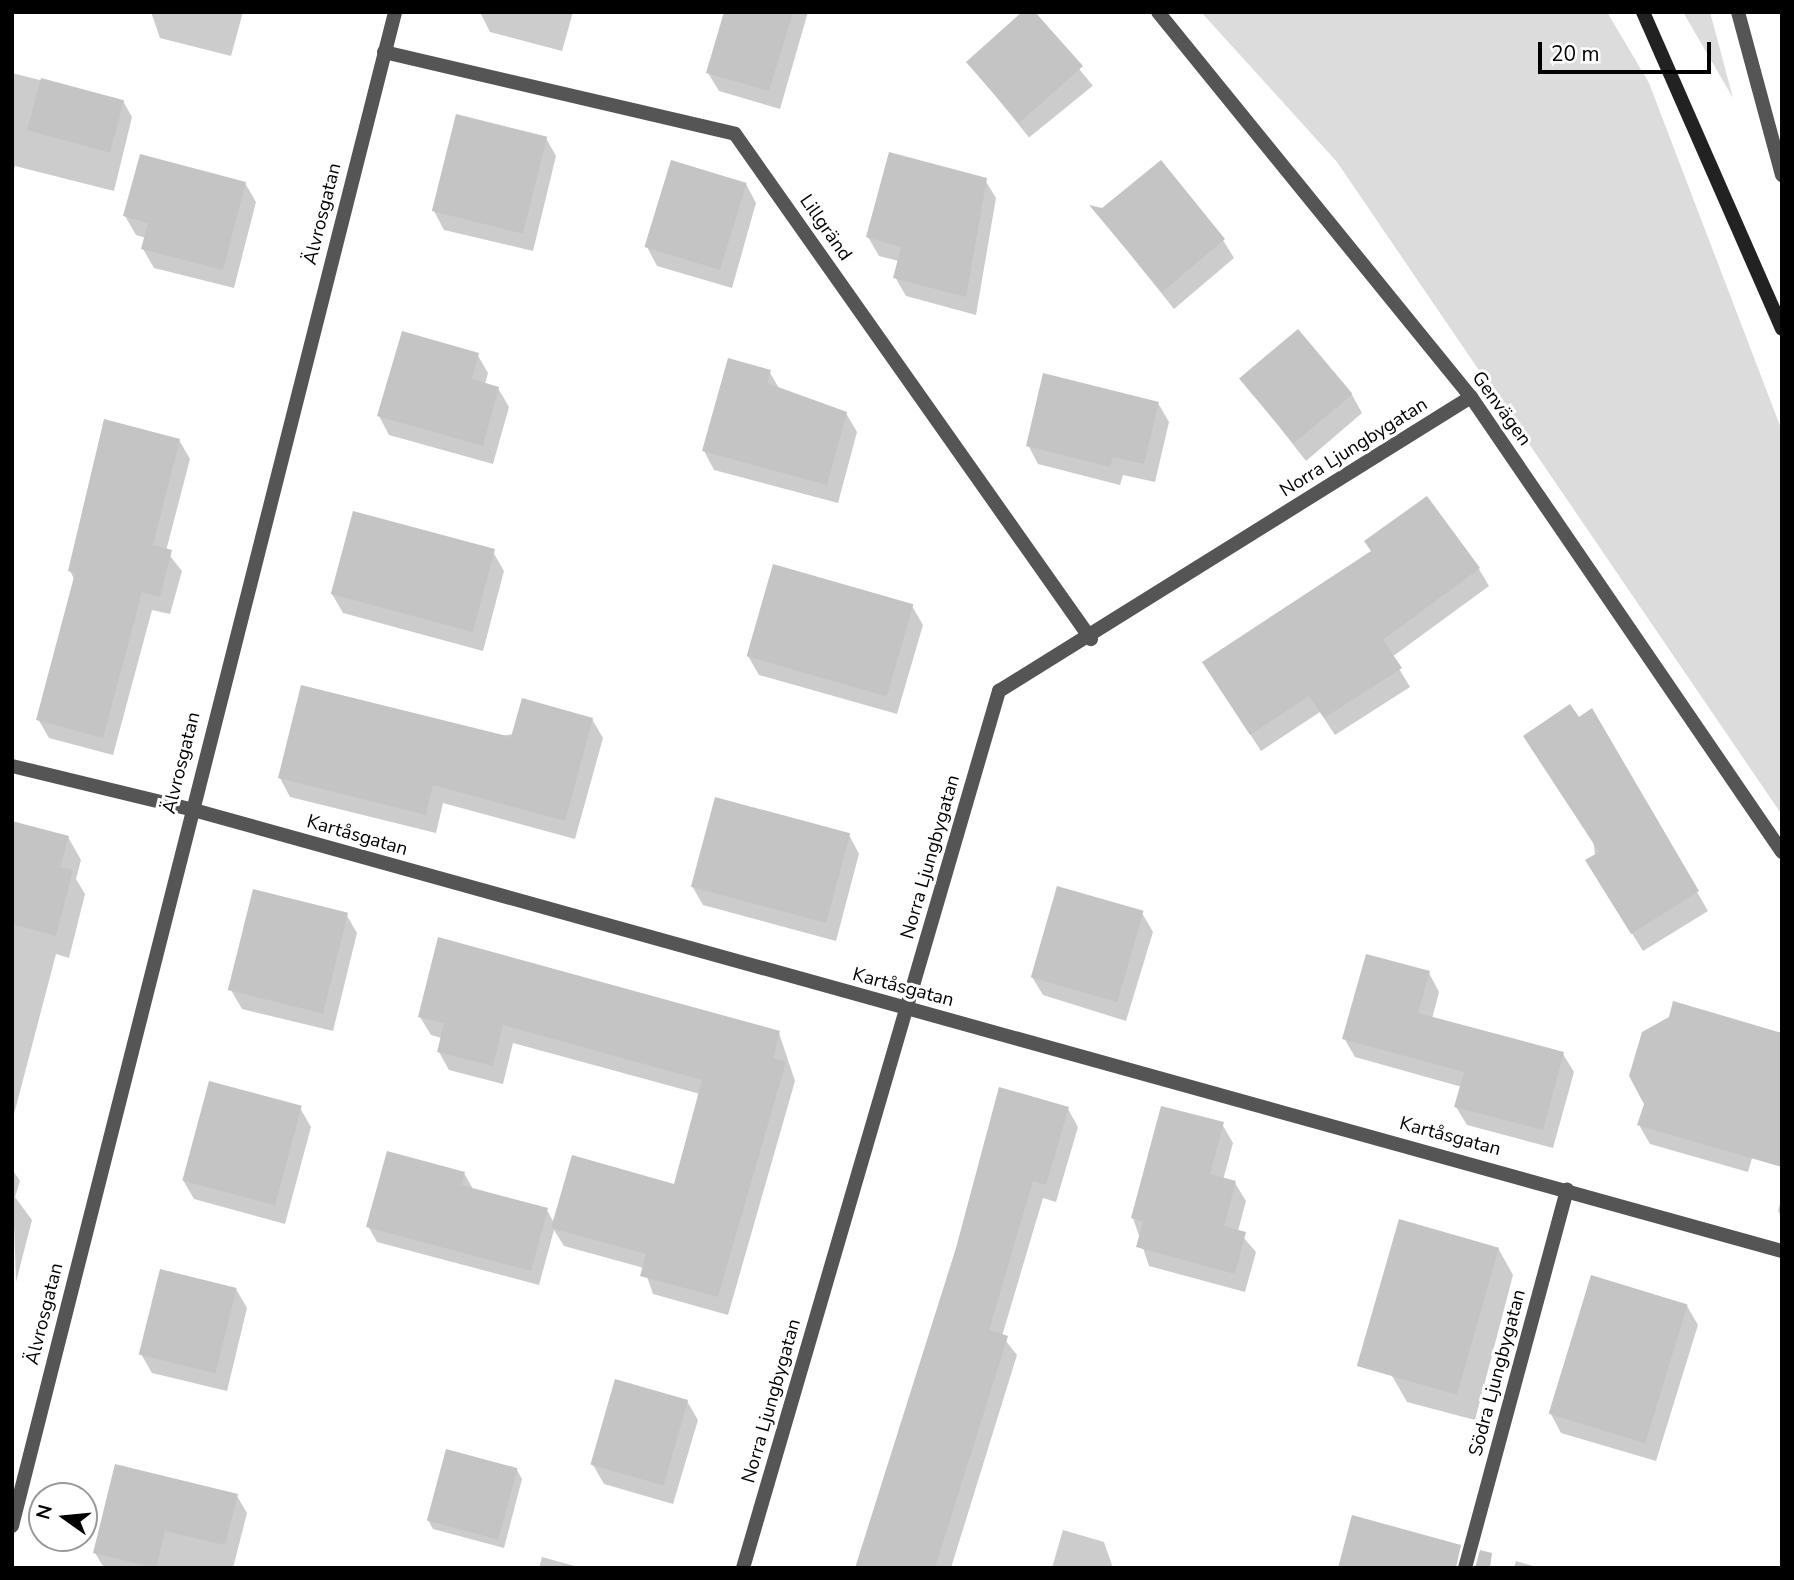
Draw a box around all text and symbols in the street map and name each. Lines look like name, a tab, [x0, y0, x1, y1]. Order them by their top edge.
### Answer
scale bar	[1542, 28, 1715, 72]
text: 20 m	[1551, 40, 1600, 68]
street label: Älvrosgatan	[299, 161, 347, 267]
street label: Lillgränd	[794, 190, 856, 266]
street label: Genvägen	[1466, 367, 1536, 451]
street label: Norra Ljungbygatan	[1276, 393, 1432, 503]
street label: Älvrosgatan	[158, 710, 206, 816]
street label: Norra Ljungbygatan	[897, 772, 965, 942]
street label: Kartåsgatan	[304, 811, 410, 861]
street label: Kartåsgatan	[850, 964, 956, 1012]
street label: Kartåsgatan	[1397, 1113, 1503, 1161]
street label: Älvrosgatan	[21, 1261, 69, 1367]
street label: Södra Ljungbygatan	[1465, 1287, 1531, 1459]
street label: Norra Ljungbygatan	[738, 1316, 806, 1486]
north arrow	[28, 1482, 98, 1552]
text: N	[30, 1502, 59, 1522]

